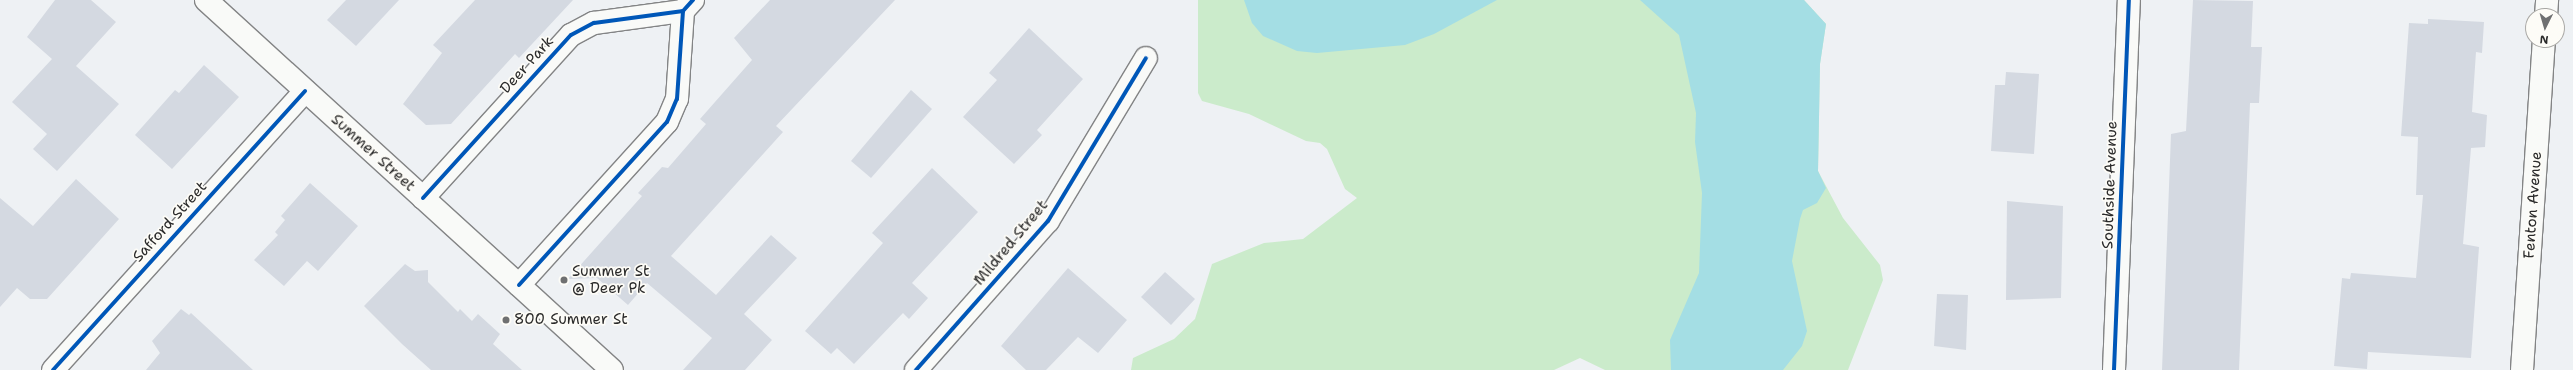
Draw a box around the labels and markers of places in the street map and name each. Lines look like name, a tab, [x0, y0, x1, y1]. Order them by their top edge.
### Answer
place label: Summer St @ Deer Pk	[572, 262, 650, 297]
marker: Summer St @ Deer Pk	[559, 275, 569, 285]
place label: 800 Summer St	[514, 311, 628, 329]
marker: 800 Summer St	[501, 315, 511, 325]

